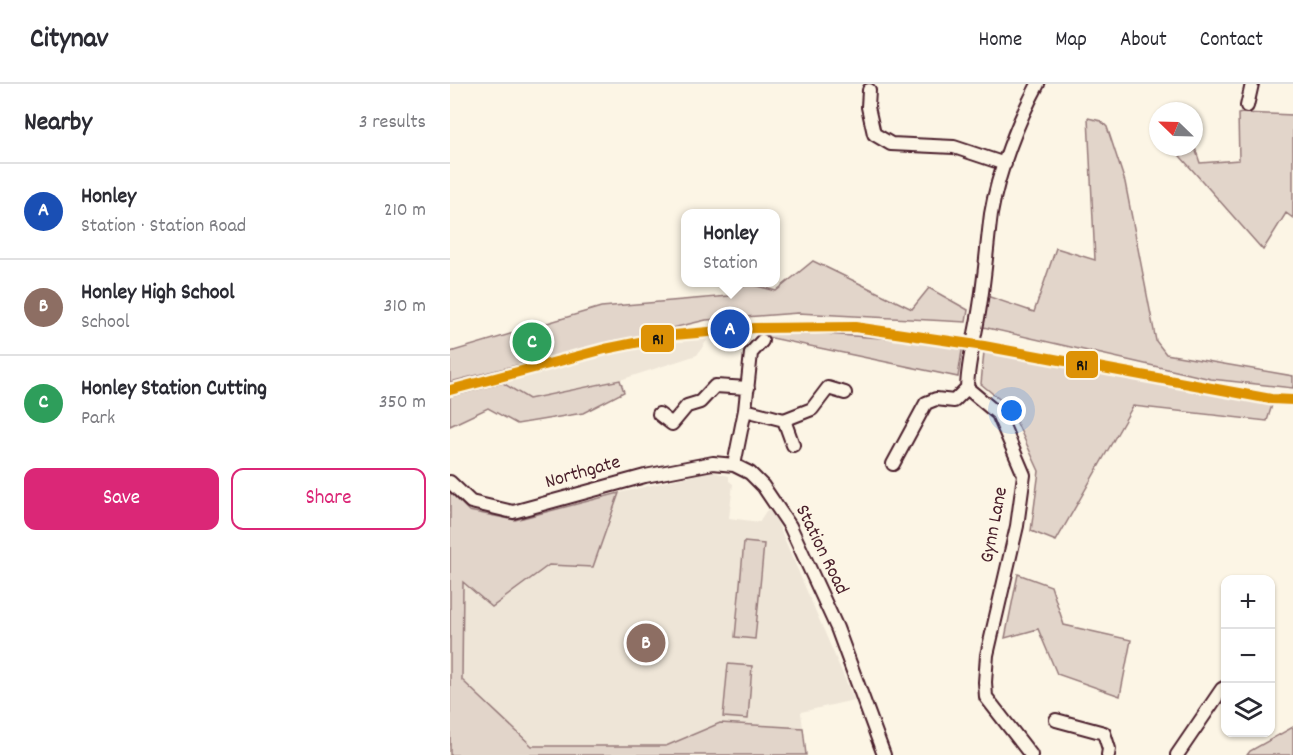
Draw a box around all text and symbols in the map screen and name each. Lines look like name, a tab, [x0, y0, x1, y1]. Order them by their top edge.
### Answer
text: Citynav	[30, 21, 108, 61]
text: Home	[978, 26, 1022, 56]
text: Map	[1055, 26, 1087, 56]
text: About	[1120, 26, 1167, 56]
text: Contact	[1200, 26, 1263, 56]
north arrow	[1149, 102, 1203, 156]
text: Nearby	[24, 105, 92, 142]
text: 3 results	[359, 109, 426, 137]
text: Honley	[81, 182, 136, 213]
text: A	[38, 197, 49, 225]
text: 210 m	[384, 197, 426, 225]
popup	[681, 209, 780, 287]
text: Station · Station Road	[81, 213, 246, 241]
text: Honley	[703, 219, 758, 250]
text: Station	[703, 250, 758, 278]
text: Honley High School	[81, 278, 235, 309]
text: B	[39, 293, 48, 321]
text: 310 m	[384, 293, 426, 321]
pin: A	[710, 306, 750, 352]
text: School	[81, 309, 130, 337]
pin: C	[512, 320, 551, 364]
line badge: R1	[640, 324, 675, 353]
text: R1	[652, 329, 664, 352]
line badge: R1	[1065, 350, 1099, 379]
text: R1	[1076, 355, 1088, 378]
text: Honley Station Cutting	[81, 374, 267, 405]
text: C	[39, 389, 48, 417]
text: 350 m	[379, 389, 426, 417]
your location	[997, 396, 1026, 425]
text: Park	[81, 405, 115, 433]
street label: Northgate	[542, 449, 624, 497]
button: Save	[24, 468, 219, 530]
button: Share	[231, 468, 426, 530]
street label: Gynn Lane	[974, 484, 1016, 565]
street label: Station Road	[787, 500, 855, 600]
map controls	[1221, 575, 1275, 737]
button: +	[1221, 575, 1275, 629]
pin: B	[626, 620, 666, 666]
button: −	[1221, 629, 1275, 683]
button: layers	[1221, 683, 1275, 737]

